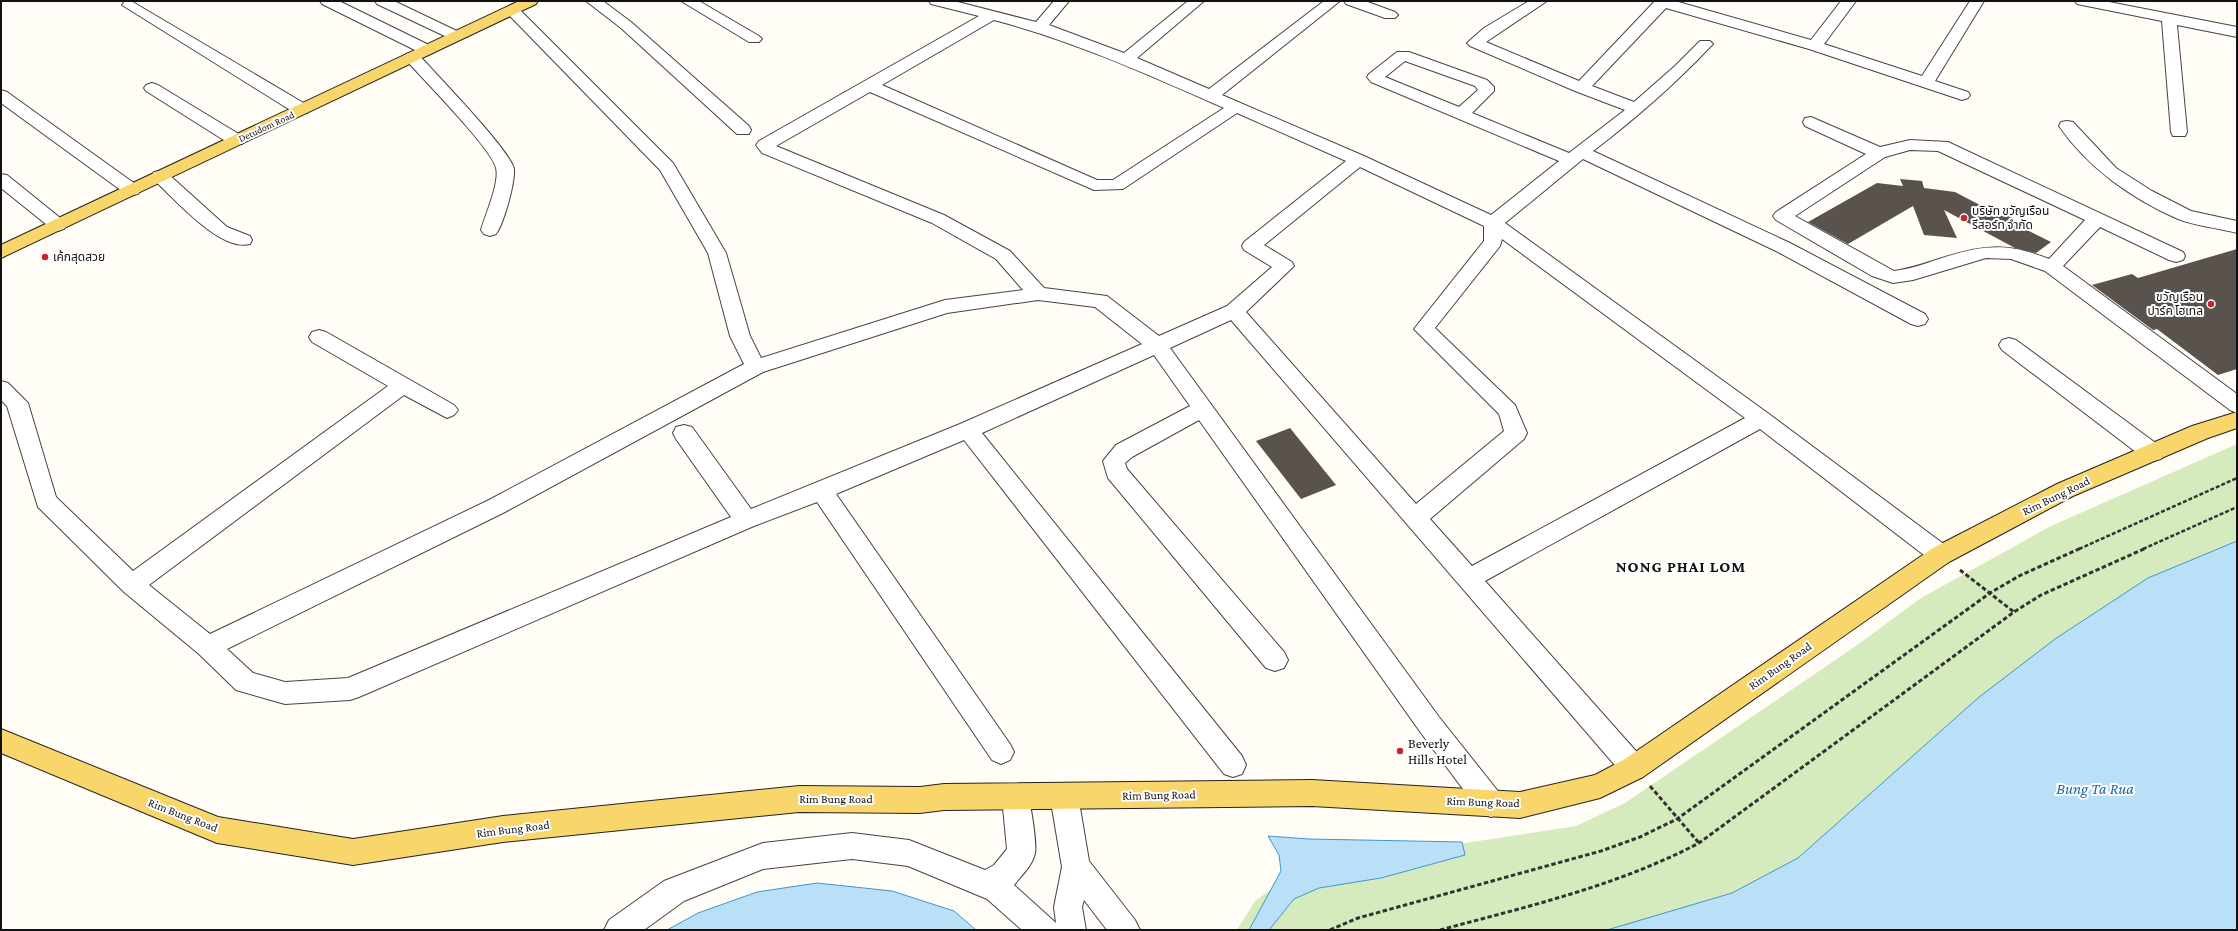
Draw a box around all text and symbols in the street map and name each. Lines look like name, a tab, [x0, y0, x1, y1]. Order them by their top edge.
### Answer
street label: Detudom Road	[237, 108, 296, 144]
place label: บริษัท ขวัญเรือน รีสอร์ท จำกัด	[1971, 204, 2049, 232]
marker: บริษัท ขวัญเรือน รีสอร์ท จำกัด	[1959, 213, 1969, 223]
place label: เค้กสุดสวย	[53, 250, 105, 264]
marker: เค้กสุดสวย	[40, 252, 50, 262]
place label: ขวัญเรือน ปาร์ค โฮเทล	[2147, 290, 2203, 318]
marker: ขวัญเรือน ปาร์ค โฮเทล	[2206, 299, 2216, 309]
street label: Rim Bung Road	[2020, 473, 2093, 518]
district label: NONG PHAI LOM	[1616, 558, 1746, 575]
street label: Rim Bung Road	[1746, 639, 1815, 693]
place label: Beverly Hills Hotel	[1408, 735, 1467, 767]
marker: Beverly Hills Hotel	[1395, 746, 1405, 756]
water label: Bung Ta Rua	[2056, 780, 2134, 798]
street label: Rim Bung Road	[1122, 787, 1197, 803]
street label: Rim Bung Road	[799, 792, 873, 806]
street label: Rim Bung Road	[1446, 794, 1521, 810]
street label: Rim Bung Road	[146, 795, 220, 835]
street label: Rim Bung Road	[476, 817, 551, 840]

